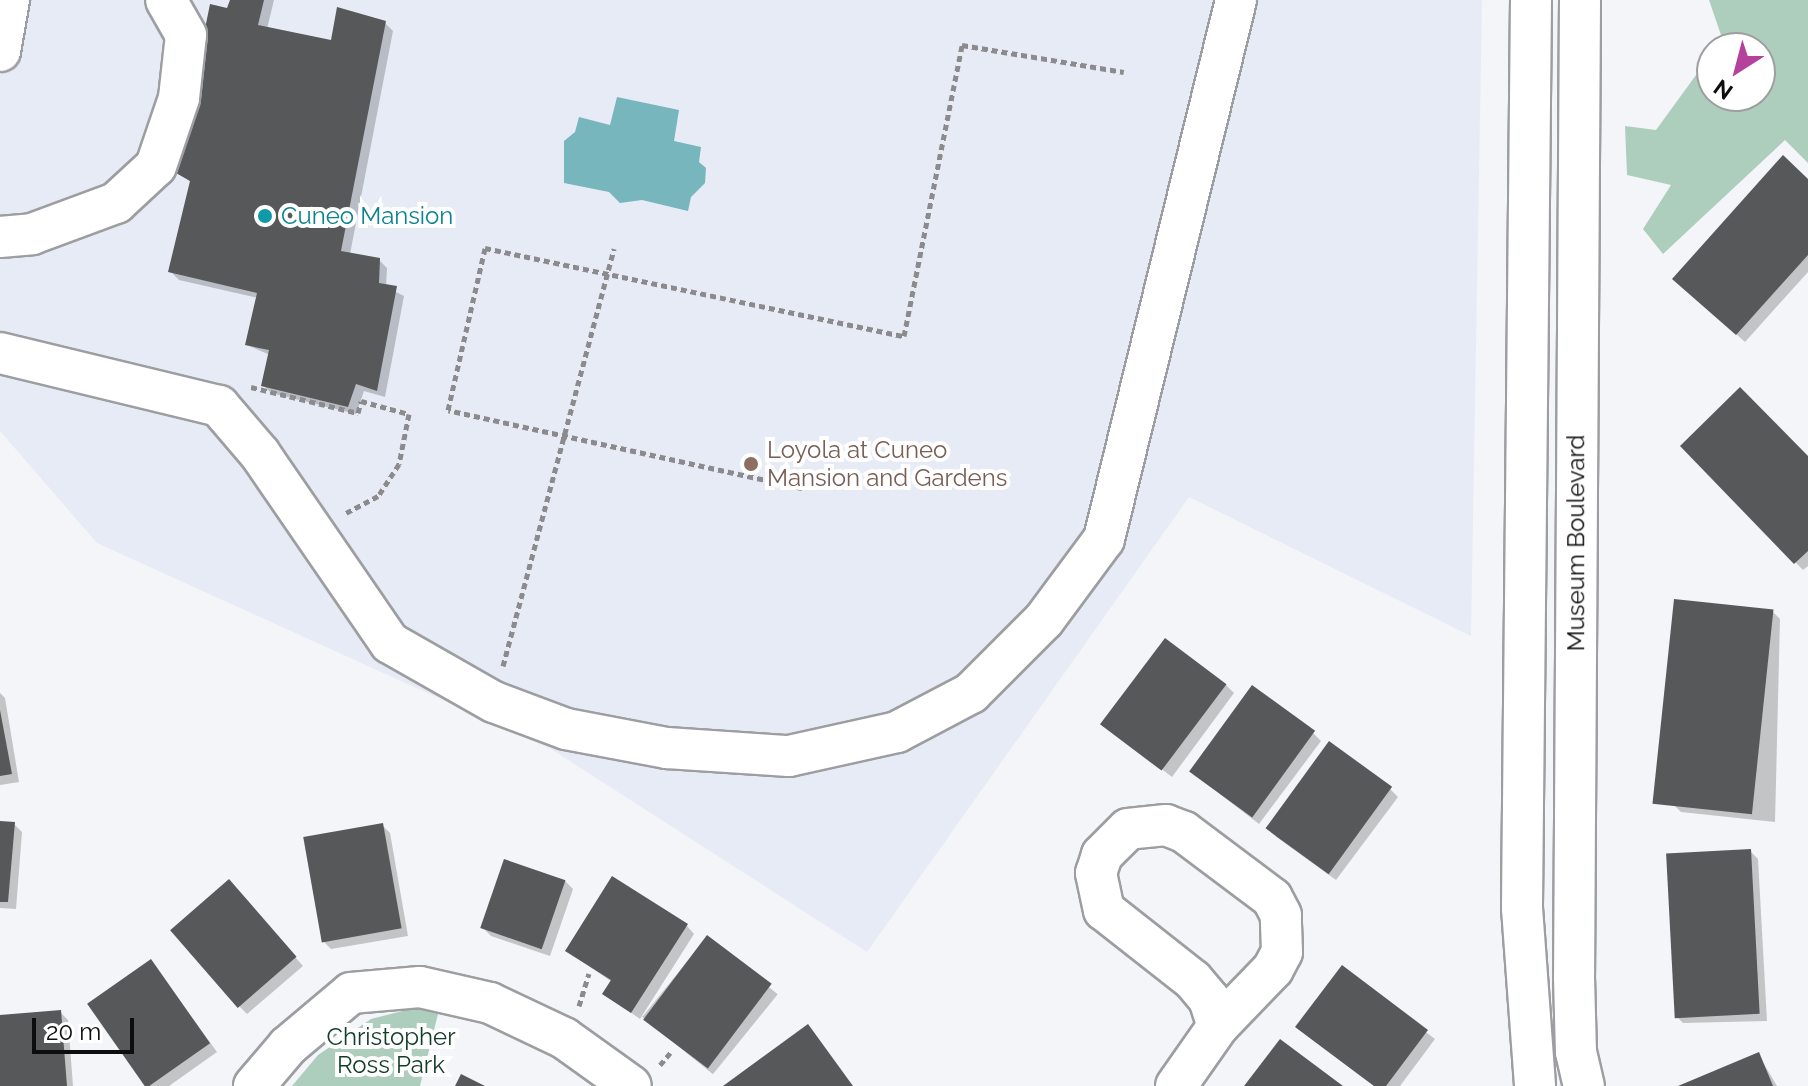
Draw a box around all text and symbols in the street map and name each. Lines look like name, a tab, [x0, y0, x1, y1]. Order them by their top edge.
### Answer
north arrow	[1696, 32, 1776, 112]
text: N	[1709, 74, 1738, 105]
place label: Cuneo Mansion	[281, 202, 453, 230]
marker: Cuneo Mansion	[256, 207, 274, 225]
street label: Museum Boulevard	[1562, 435, 1590, 651]
place label: Loyola at Cuneo Mansion and Gardens	[767, 436, 1007, 492]
marker: Loyola at Cuneo Mansion and Gardens	[742, 455, 760, 473]
scale bar	[36, 1002, 138, 1052]
text: 20 m	[46, 1017, 101, 1046]
park label: Christopher Ross Park	[326, 1023, 456, 1079]

